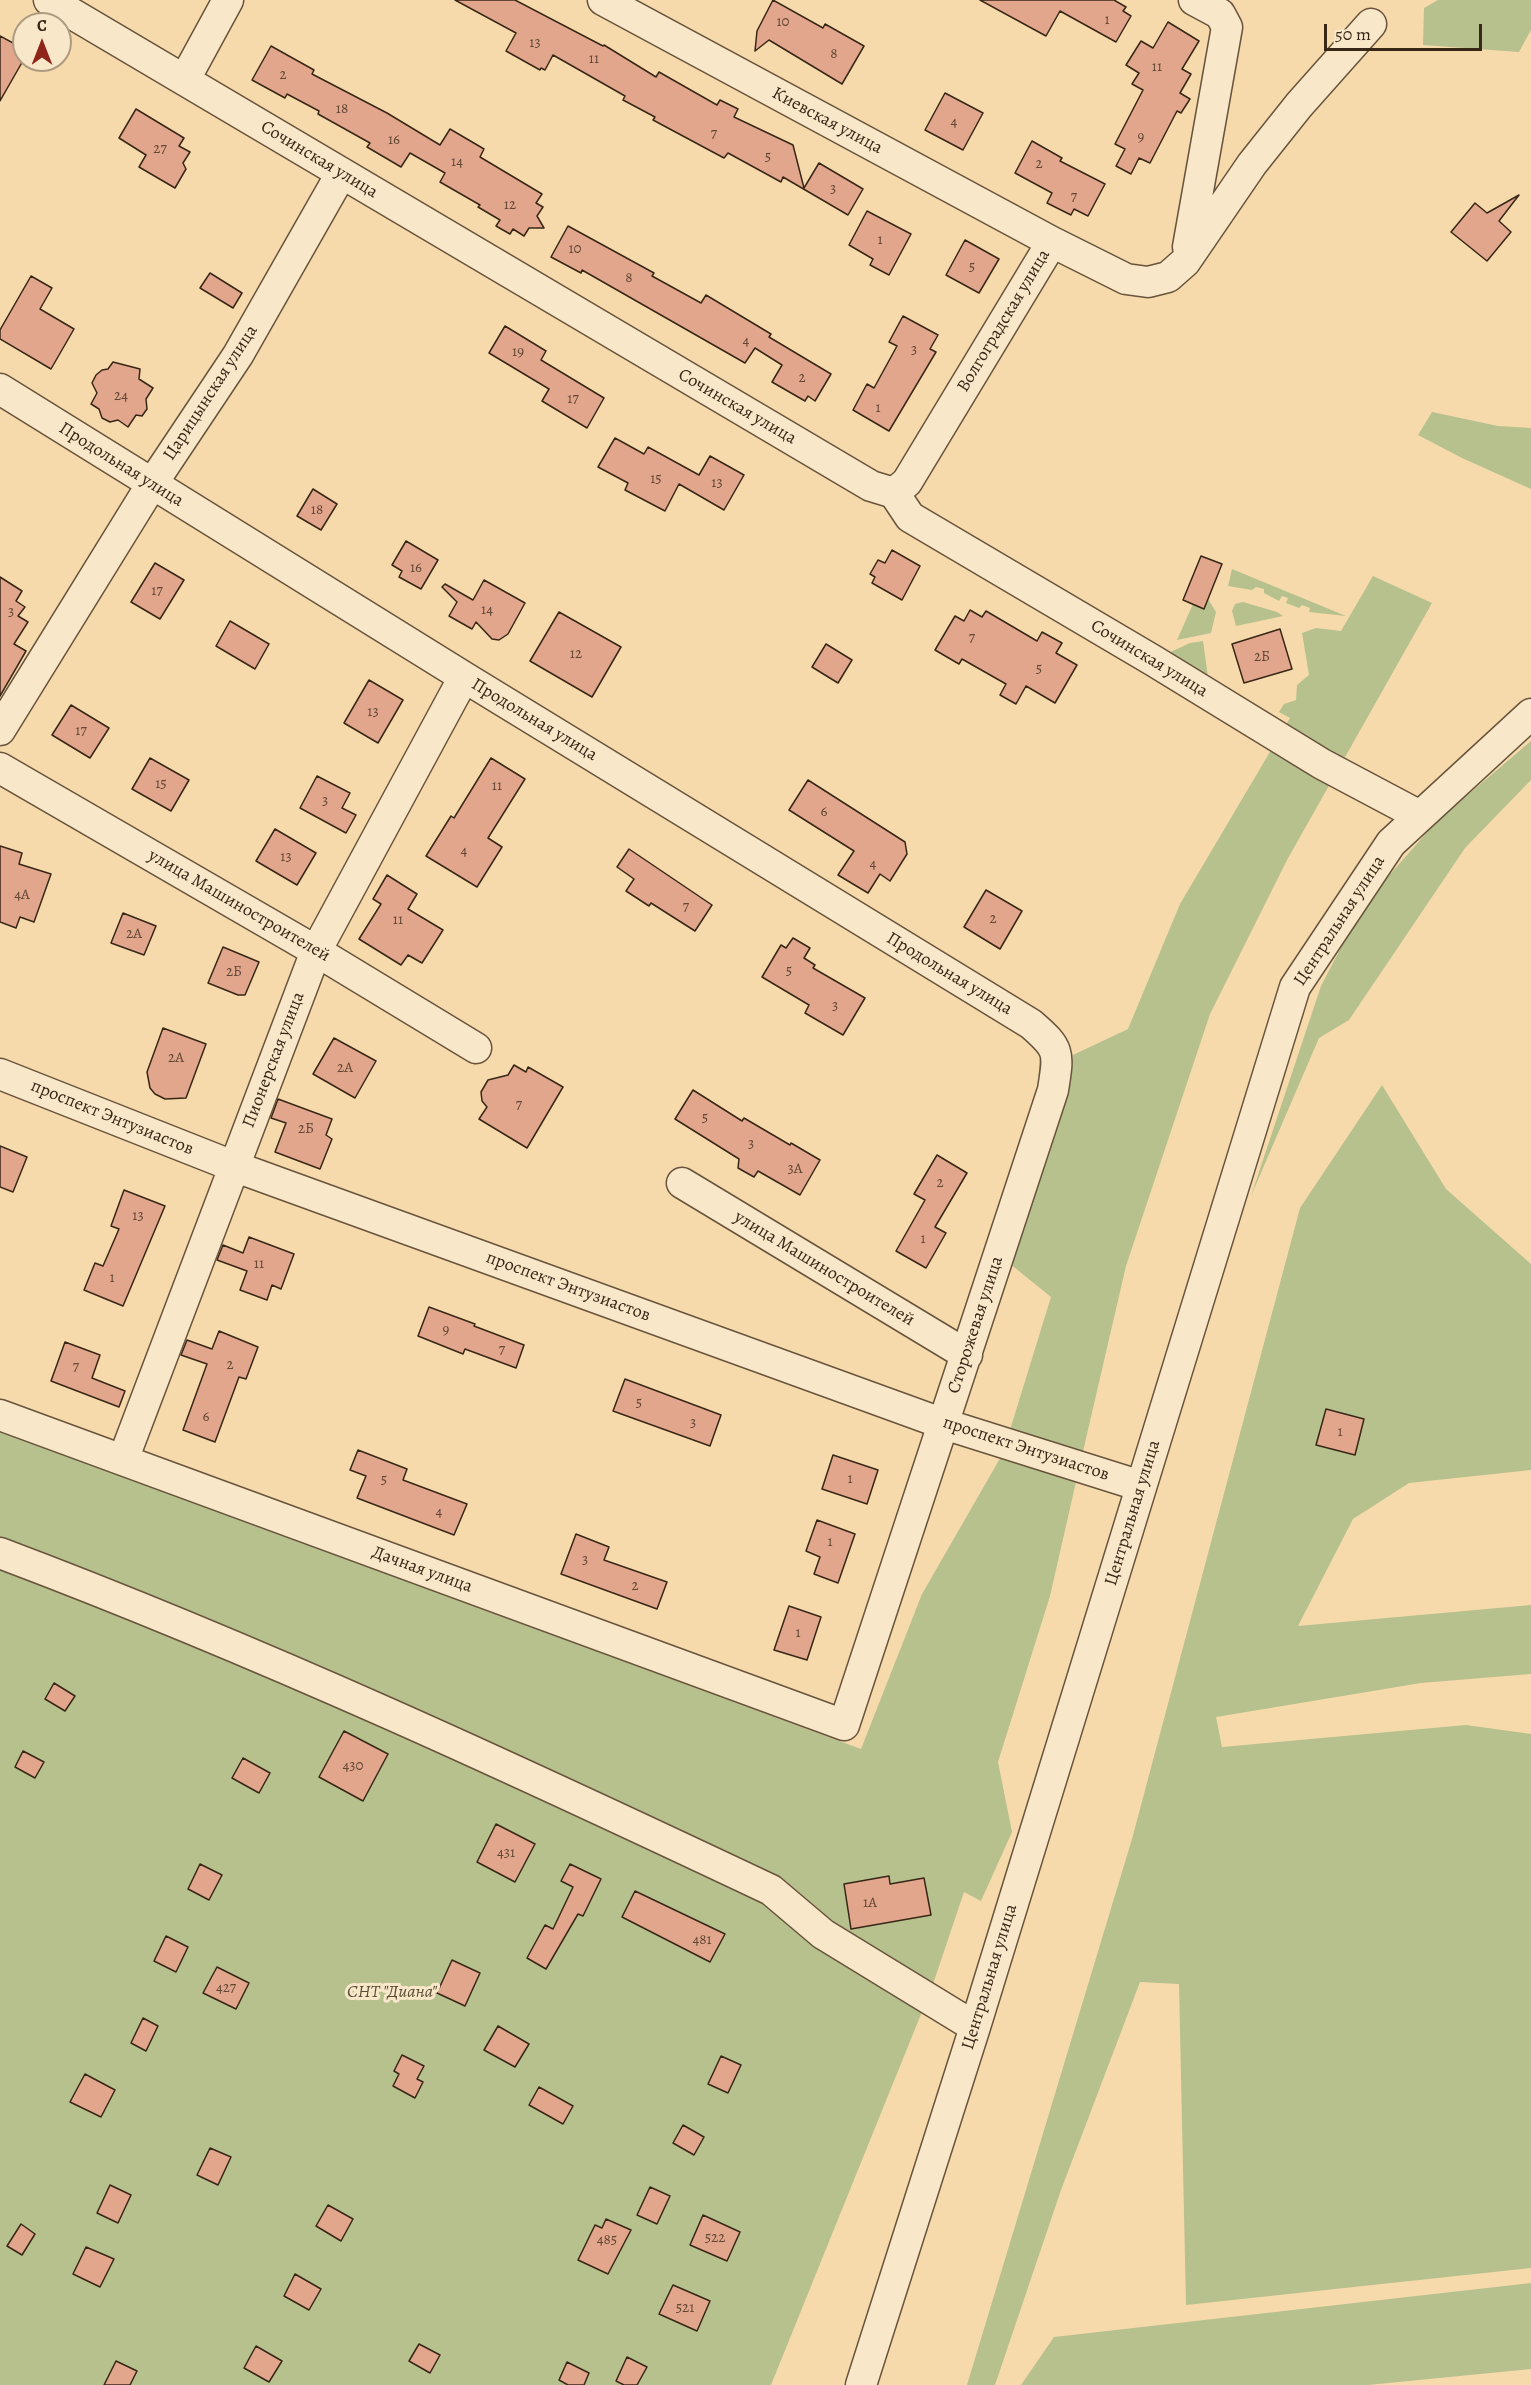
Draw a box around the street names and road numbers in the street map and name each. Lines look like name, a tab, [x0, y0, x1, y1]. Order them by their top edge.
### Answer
street label: Киевская улица	[768, 83, 886, 159]
street label: Сочинская улица	[256, 117, 382, 203]
street label: Волгоградская улица	[953, 246, 1055, 396]
street label: Царицынская улица	[159, 321, 263, 465]
street label: Сочинская улица	[674, 364, 800, 450]
street label: Продольная улица	[55, 418, 187, 512]
street label: Сочинская улица	[1086, 616, 1212, 702]
street label: Продольная улица	[467, 674, 601, 766]
street label: улица Машиностроителей	[144, 845, 334, 967]
street label: Центральная улица	[1290, 852, 1390, 990]
street label: Продольная улица	[882, 928, 1016, 1020]
street label: Пионерская улица	[238, 989, 310, 1131]
street label: проспект Энтузиастов	[27, 1075, 197, 1161]
street label: улица Машиностроителей	[730, 1207, 918, 1331]
street label: проспект Энтузиастов	[483, 1247, 653, 1327]
street label: Сторожевая улица	[944, 1254, 1008, 1396]
street label: проспект Энтузиастов	[940, 1412, 1112, 1486]
street label: Центральная улица	[1101, 1438, 1165, 1588]
street label: Дачная улица	[369, 1542, 475, 1598]
street label: Центральная улица	[958, 1902, 1022, 2052]

